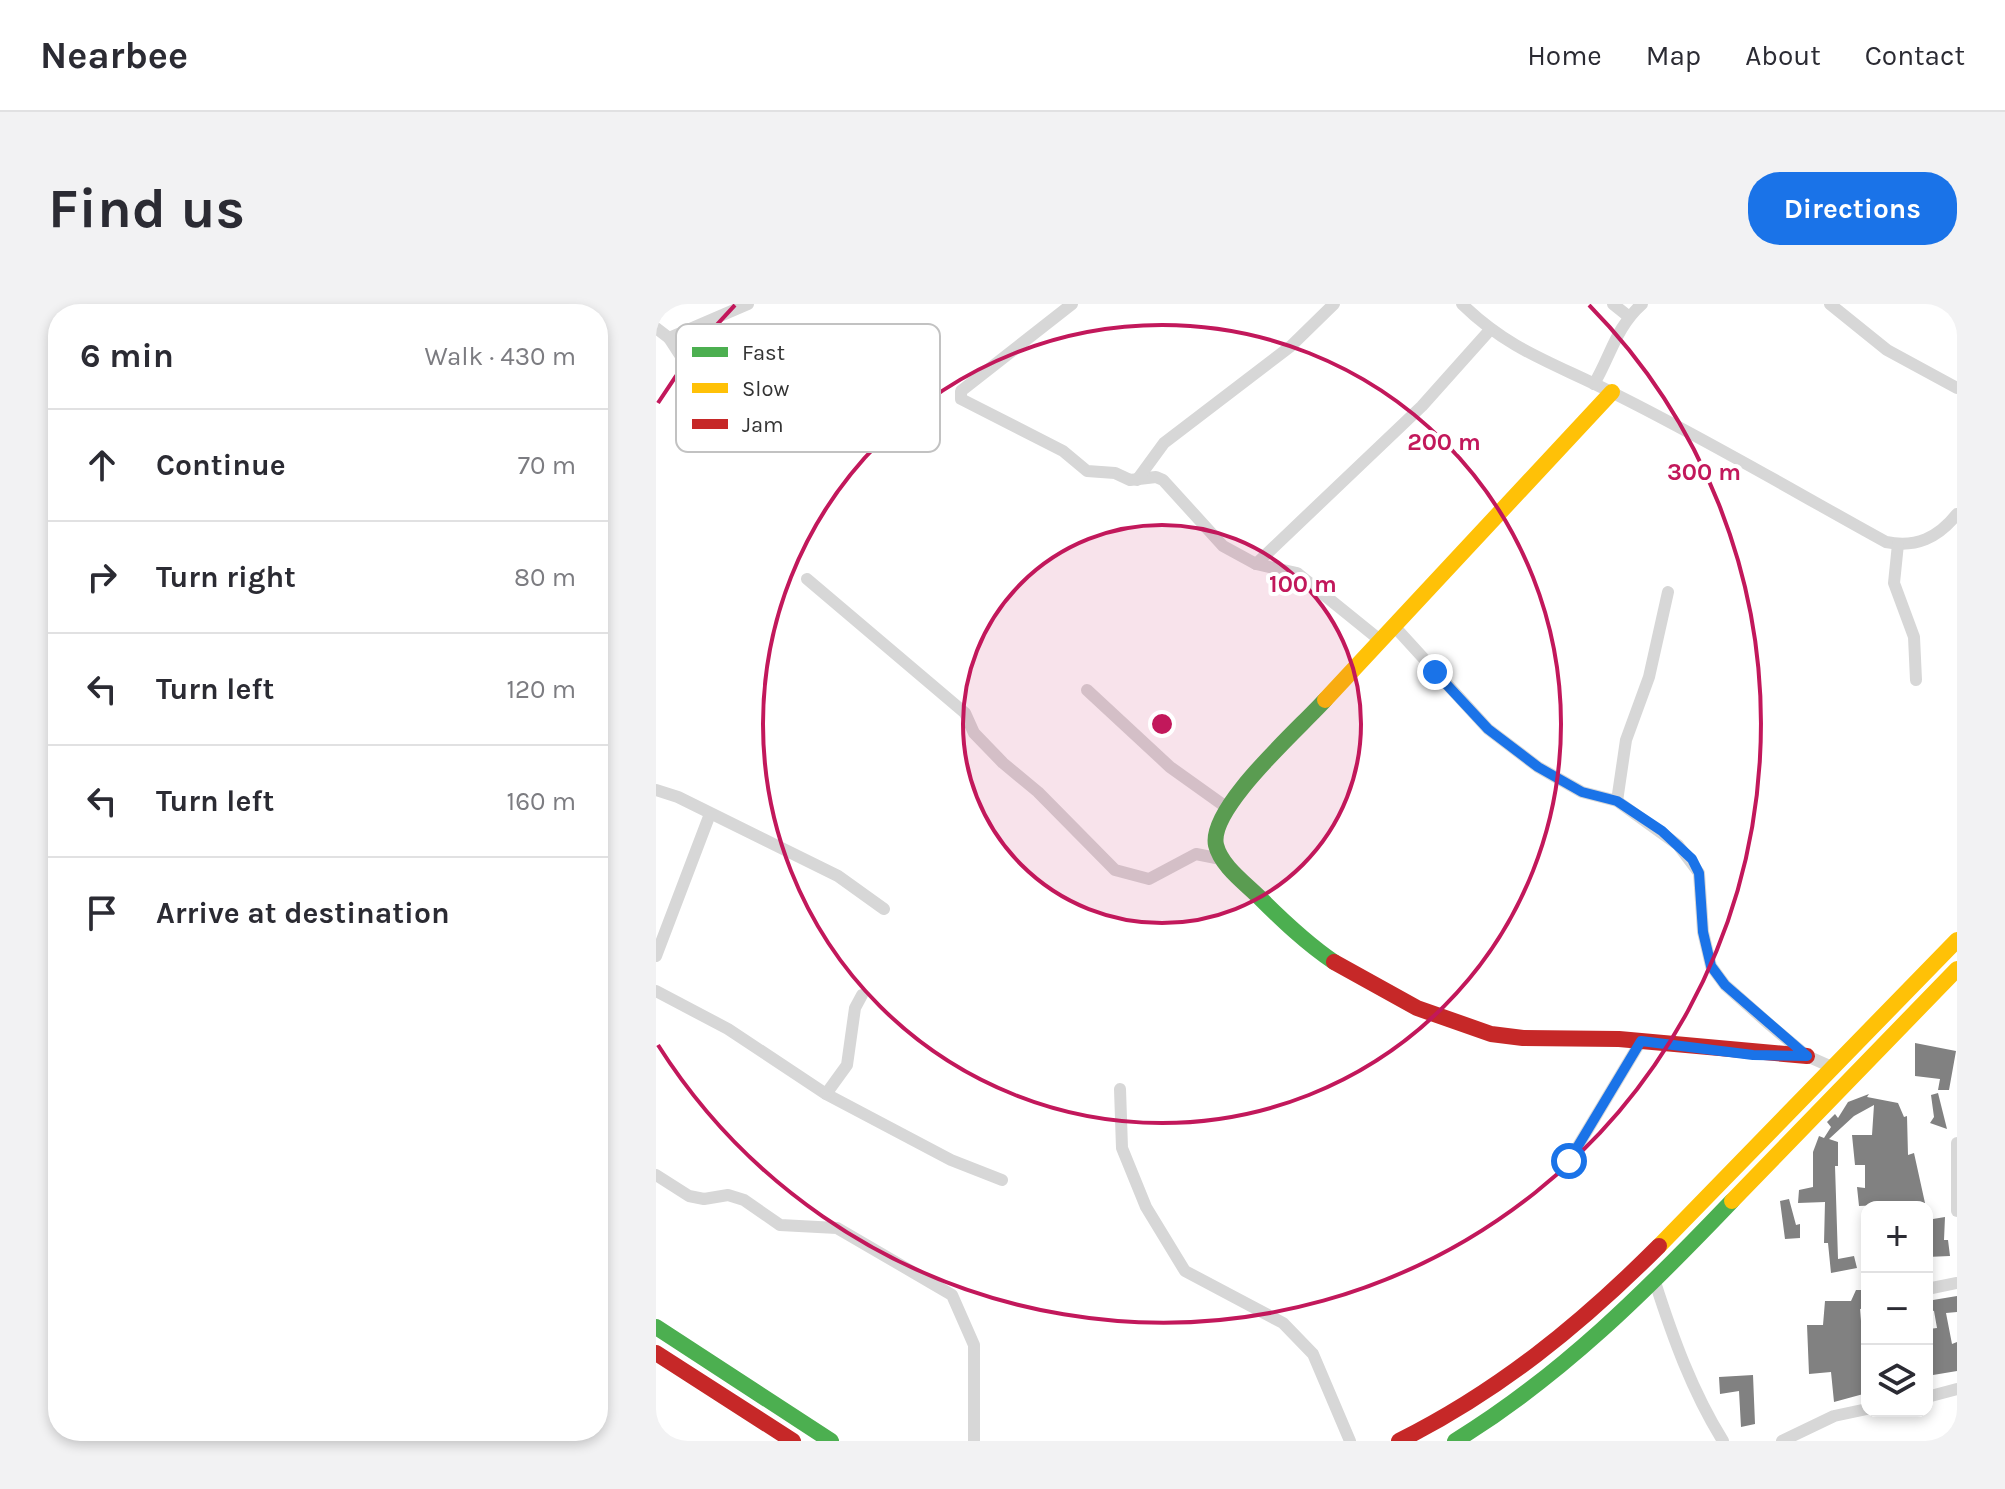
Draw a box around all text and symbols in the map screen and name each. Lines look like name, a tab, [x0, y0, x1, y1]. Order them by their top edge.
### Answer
text: Nearbee	[40, 33, 188, 78]
text: Home	[1527, 39, 1602, 72]
text: Map	[1646, 39, 1701, 72]
text: About	[1745, 39, 1821, 72]
text: Contact	[1865, 39, 1965, 72]
button: Directions	[1748, 172, 1957, 245]
text: Find us	[48, 176, 245, 241]
legend	[676, 324, 940, 452]
text: 6 min	[80, 336, 174, 376]
text: Fast	[742, 340, 785, 366]
text: Walk · 430 m	[425, 341, 576, 372]
text: Slow	[742, 376, 789, 402]
text: Jam	[742, 412, 784, 438]
text: 200 m	[1407, 428, 1481, 456]
icon: ahead	[80, 443, 124, 487]
text: Continue	[156, 447, 286, 483]
text: 70 m	[518, 450, 576, 481]
text: 300 m	[1667, 458, 1741, 486]
icon: right	[80, 555, 124, 599]
text: Turn right	[156, 559, 296, 595]
text: 80 m	[514, 562, 576, 593]
text: 100 m	[1269, 570, 1337, 598]
route end	[1417, 654, 1453, 690]
icon: left	[80, 667, 124, 711]
text: Turn left	[156, 671, 274, 707]
text: 120 m	[506, 674, 576, 705]
centre of rings	[1148, 710, 1176, 738]
icon: left	[80, 779, 124, 823]
text: Turn left	[156, 783, 274, 819]
text: 160 m	[507, 786, 576, 817]
icon: arrive	[80, 891, 124, 935]
text: Arrive at destination	[156, 895, 450, 931]
route start	[1551, 1143, 1587, 1179]
map controls	[1861, 1201, 1933, 1417]
button: +	[1861, 1201, 1933, 1273]
button: −	[1861, 1273, 1933, 1345]
button: layers	[1861, 1345, 1933, 1417]

